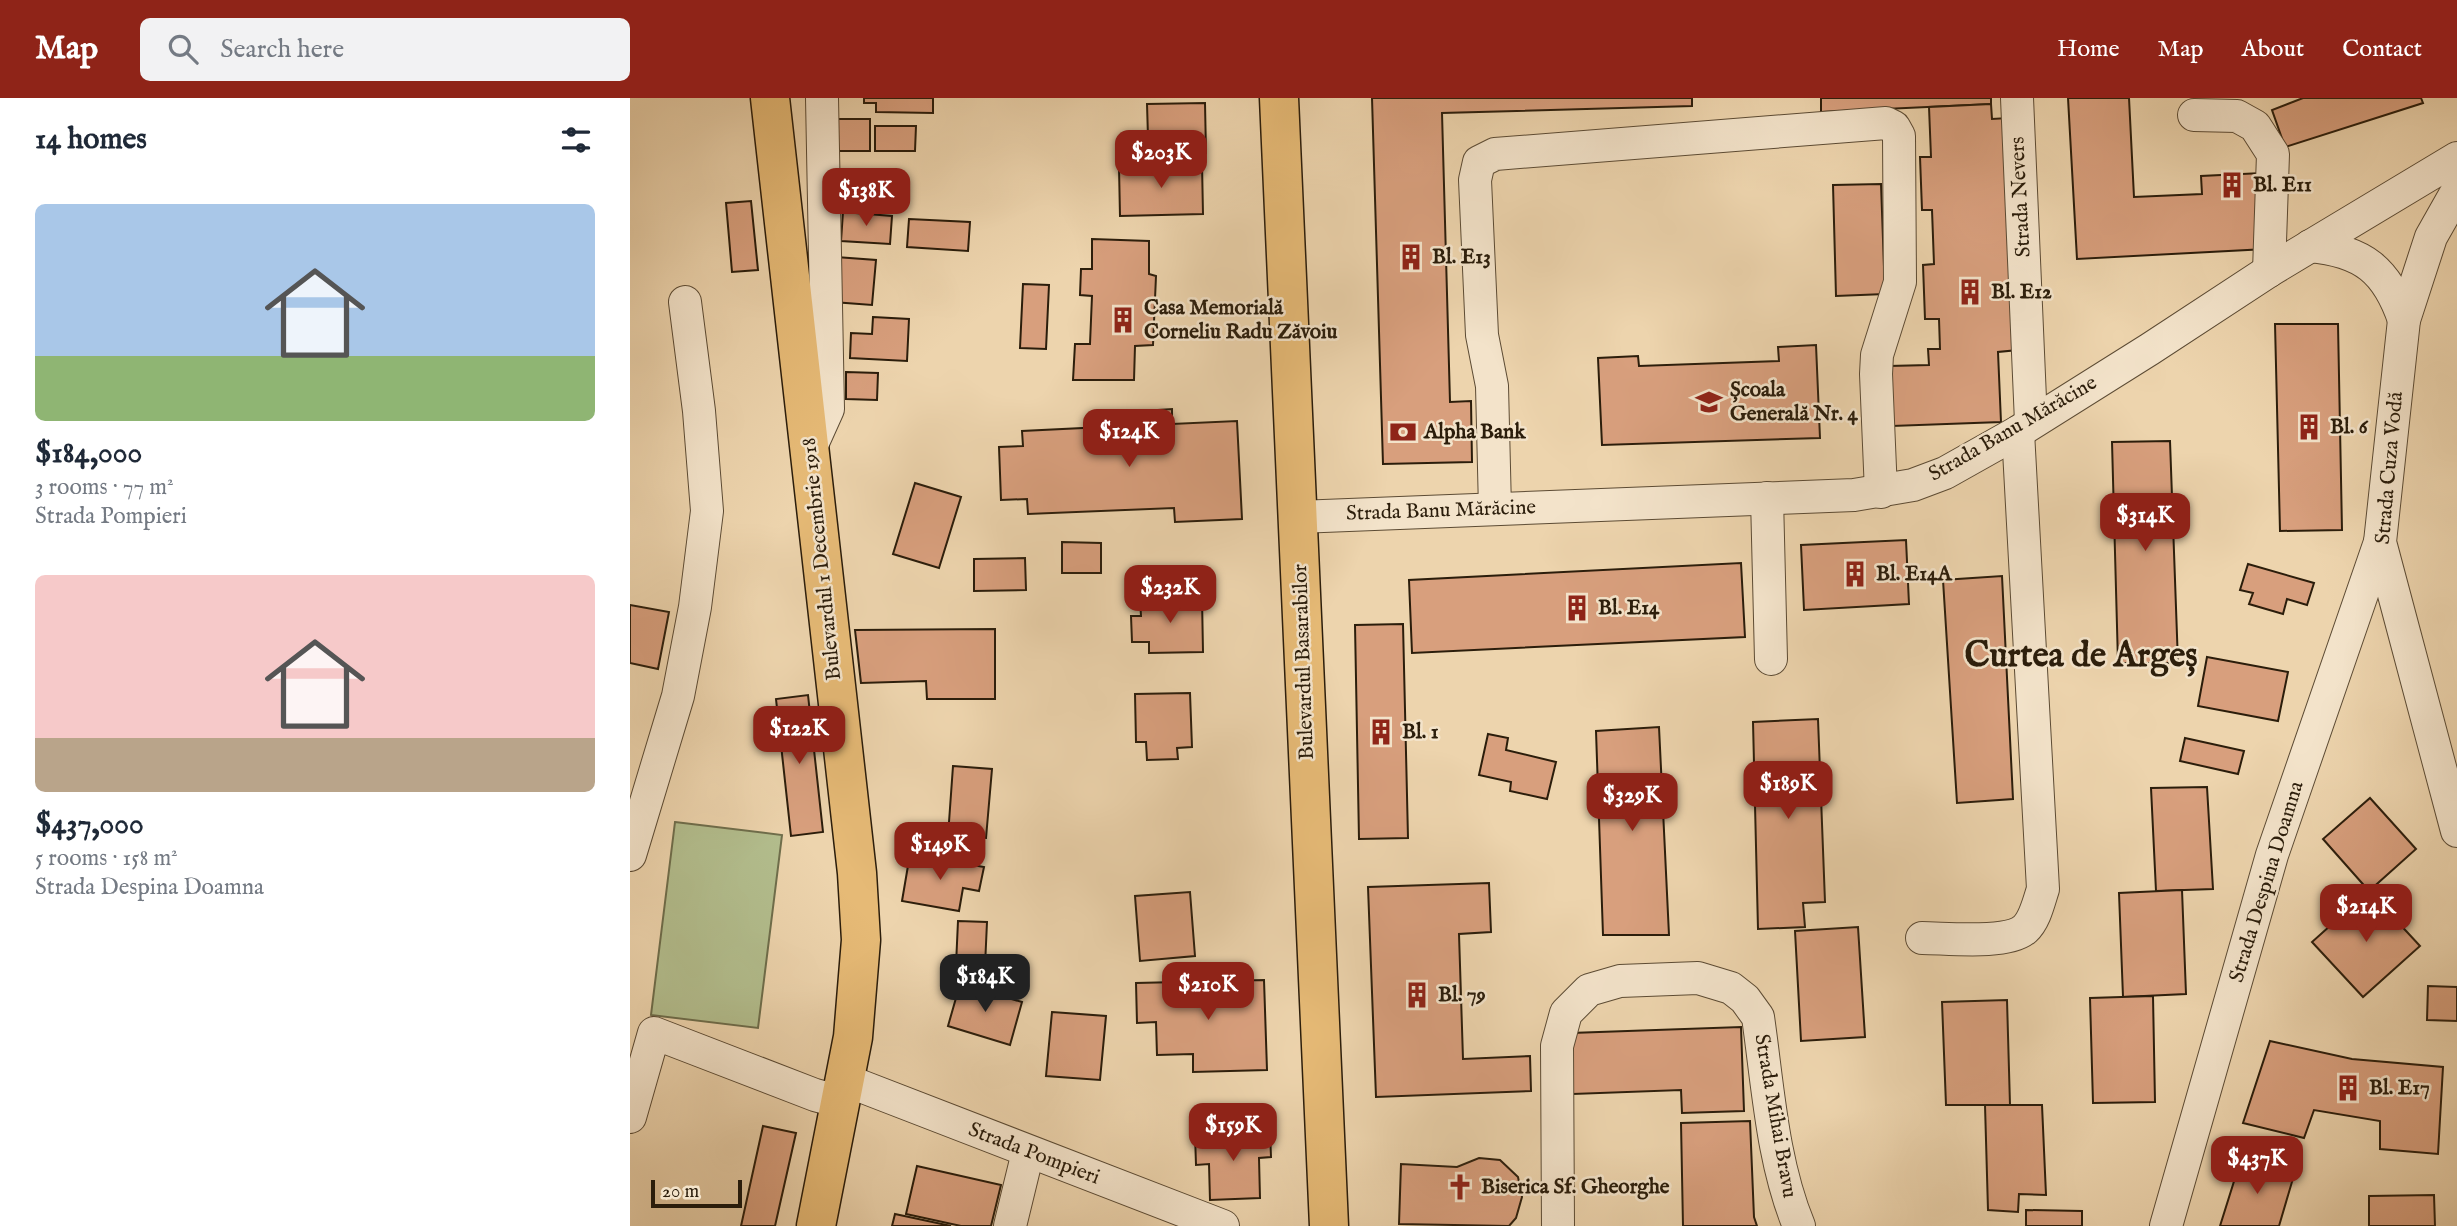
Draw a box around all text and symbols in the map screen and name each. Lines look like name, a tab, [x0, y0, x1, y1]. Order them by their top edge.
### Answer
search box	[140, 18, 630, 81]
text: Map	[35, 28, 98, 70]
icon: search	[164, 30, 202, 68]
text: Search here	[220, 33, 344, 66]
text: Home	[2057, 34, 2120, 65]
text: Map	[2158, 34, 2204, 65]
text: About	[2242, 34, 2304, 65]
text: Contact	[2342, 34, 2422, 65]
text: 14 homes	[35, 121, 147, 159]
icon: filters	[557, 121, 595, 159]
pin: $203K	[1112, 130, 1210, 190]
street label: Strada Nevers	[2004, 136, 2038, 258]
text: $203K	[1131, 138, 1191, 167]
pin: $138K	[817, 169, 915, 228]
building icon: Bl. E11	[2217, 170, 2247, 200]
place label: Bl. E11	[2253, 172, 2312, 199]
text: $138K	[838, 176, 894, 205]
building icon: Bl. E13	[1396, 242, 1426, 272]
place label: Bl. E13	[1432, 244, 1491, 271]
icon: home	[252, 250, 378, 376]
building icon: Bl. E12	[1955, 277, 1985, 307]
place label: Bl. E12	[1991, 279, 2052, 306]
place label: Casa Memorială Corneliu Radu Zăvoiu	[1144, 295, 1338, 346]
building icon: Casa Memorială Corneliu Radu Zăvoiu	[1108, 305, 1138, 335]
street label: Strada Banu Mărăcine	[1924, 370, 2102, 488]
place label: Școala Generală Nr. 4	[1730, 377, 1859, 428]
school or university icon: Școala Generală Nr. 4	[1694, 387, 1724, 417]
street label: Strada Cuza Vodă	[2370, 390, 2410, 545]
pin: $124K	[1080, 410, 1178, 469]
building icon: Bl. 6	[2294, 412, 2324, 442]
place label: Bl. 6	[2330, 414, 2369, 441]
text: $124K	[1099, 417, 1159, 446]
bank icon: Alpha Bank	[1388, 417, 1418, 447]
place label: Alpha Bank	[1423, 419, 1526, 446]
text: $184,000	[35, 435, 142, 473]
street label: Bulevardul 1 Decembrie 1918	[796, 436, 848, 682]
text: 3 rooms · 77 m²	[35, 473, 174, 502]
street label: Strada Banu Mărăcine	[1346, 494, 1537, 528]
pin: $314K	[2096, 494, 2194, 553]
text: $314K	[2116, 501, 2174, 530]
text: Strada Pompieri	[35, 502, 187, 531]
building icon: Bl. E14A	[1840, 559, 1870, 589]
place label: Bl. E14A	[1876, 561, 1953, 588]
street label: Bulevardul Basarabilor	[1287, 563, 1321, 760]
pin: $232K	[1121, 566, 1219, 625]
text: $232K	[1140, 573, 1200, 602]
building icon: Bl. E14	[1562, 593, 1592, 623]
place label: Bl. E14	[1598, 595, 1660, 622]
icon: home	[252, 621, 378, 747]
district label: Curtea de Argeș	[1964, 634, 2198, 679]
pin: $122K	[750, 706, 848, 766]
text: $122K	[769, 714, 829, 743]
building icon: Bl. 1	[1366, 717, 1396, 747]
place label: Bl. 1	[1402, 719, 1439, 746]
pin: $189K	[1739, 762, 1837, 821]
text: $189K	[1760, 769, 1817, 798]
pin: $329K	[1583, 774, 1681, 833]
street label: Strada Despina Doamna	[2224, 777, 2311, 986]
text: $329K	[1603, 781, 1661, 810]
text: $437,000	[35, 806, 144, 844]
pin: $149K	[891, 822, 989, 882]
text: $149K	[910, 830, 970, 859]
text: 5 rooms · 158 m²	[35, 844, 178, 873]
text: Strada Despina Doamna	[35, 873, 264, 902]
pin: $214K	[2317, 884, 2415, 944]
text: $214K	[2336, 892, 2396, 921]
pin: $184K	[936, 954, 1034, 1014]
text: $184K	[956, 962, 1014, 991]
pin: $210K	[1159, 962, 1257, 1022]
text: $210K	[1178, 970, 1238, 999]
building icon: Bl. 79	[1402, 980, 1432, 1010]
place label: Bl. 79	[1438, 982, 1486, 1009]
street label: Strada Mihai Bravu	[1747, 1032, 1803, 1200]
building icon: Bl. E17	[2333, 1073, 2363, 1103]
place label: Bl. E17	[2369, 1075, 2430, 1102]
pin: $159K	[1184, 1104, 1282, 1163]
text: $159K	[1205, 1111, 1261, 1140]
street label: Strada Pompieri	[964, 1117, 1104, 1191]
pin: $437K	[2208, 1136, 2306, 1196]
text: $437K	[2227, 1144, 2287, 1173]
church icon: Biserica Sf. Gheorghe	[1445, 1172, 1475, 1202]
place label: Biserica Sf. Gheorghe	[1481, 1174, 1670, 1201]
scale bar	[651, 1177, 742, 1209]
text: 20 m	[662, 1180, 699, 1204]

